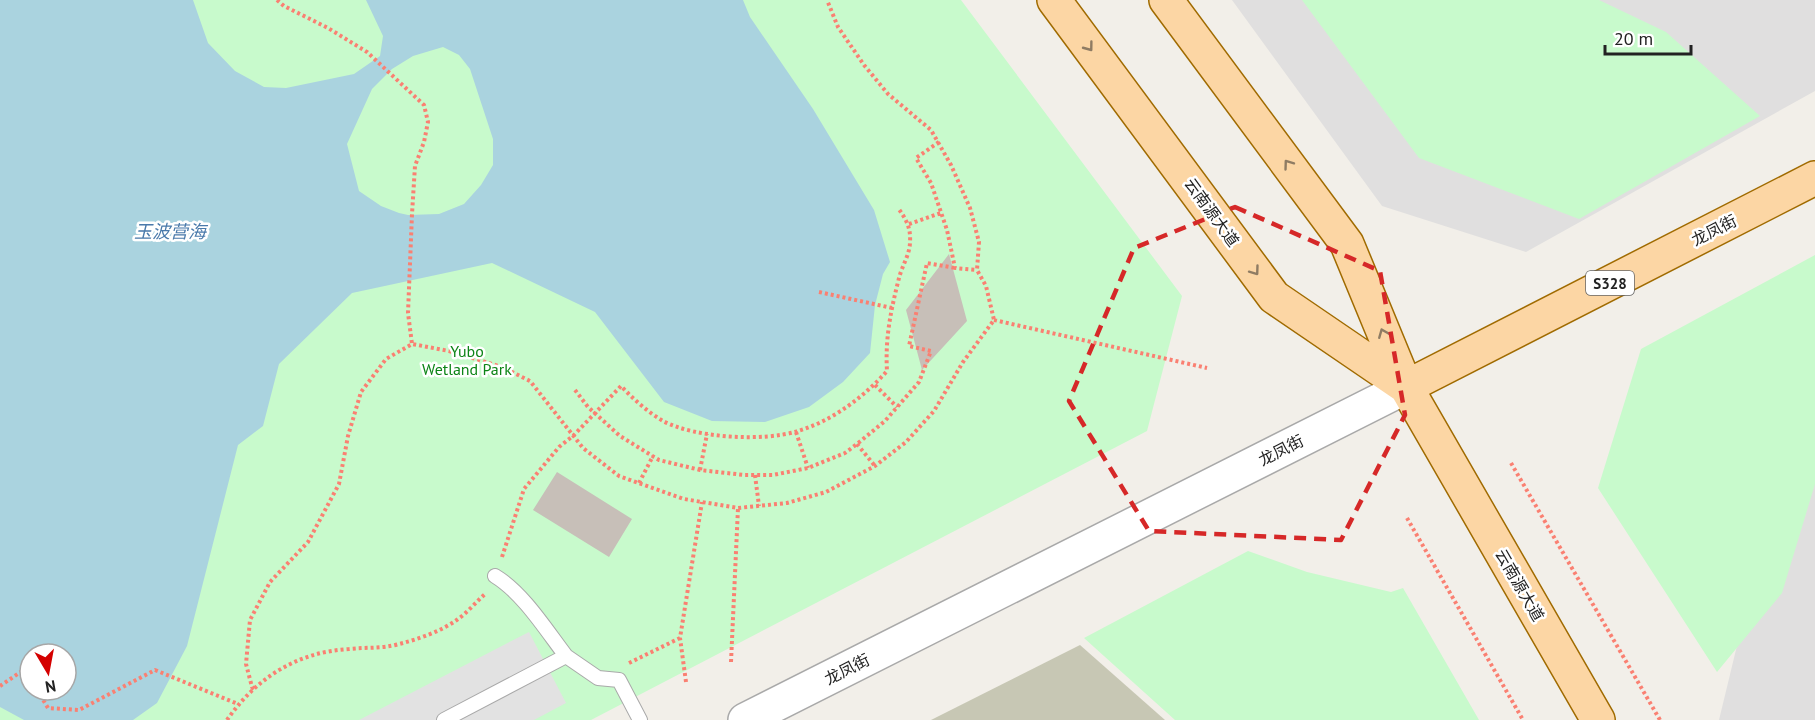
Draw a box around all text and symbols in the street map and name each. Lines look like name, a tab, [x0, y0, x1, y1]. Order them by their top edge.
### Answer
scale bar	[1605, 18, 1690, 56]
text: 20 m	[1614, 27, 1653, 50]
one-way arrow	[1081, 40, 1092, 51]
one-way arrow	[1285, 160, 1296, 171]
street label: 云南源大道	[1180, 174, 1244, 250]
street label: 龙凤街	[1688, 210, 1740, 250]
water label: 玉波营海	[134, 220, 209, 243]
one-way arrow	[1248, 264, 1259, 275]
road number: S328	[1586, 271, 1634, 295]
one-way arrow	[1378, 328, 1390, 339]
park label: Yubo Wetland Park	[422, 341, 512, 379]
street label: 龙凤街	[1255, 430, 1307, 470]
street label: 云南源大道	[1491, 545, 1549, 625]
north arrow	[18, 642, 78, 702]
street label: 龙凤街	[821, 649, 873, 689]
text: N	[44, 676, 58, 698]

